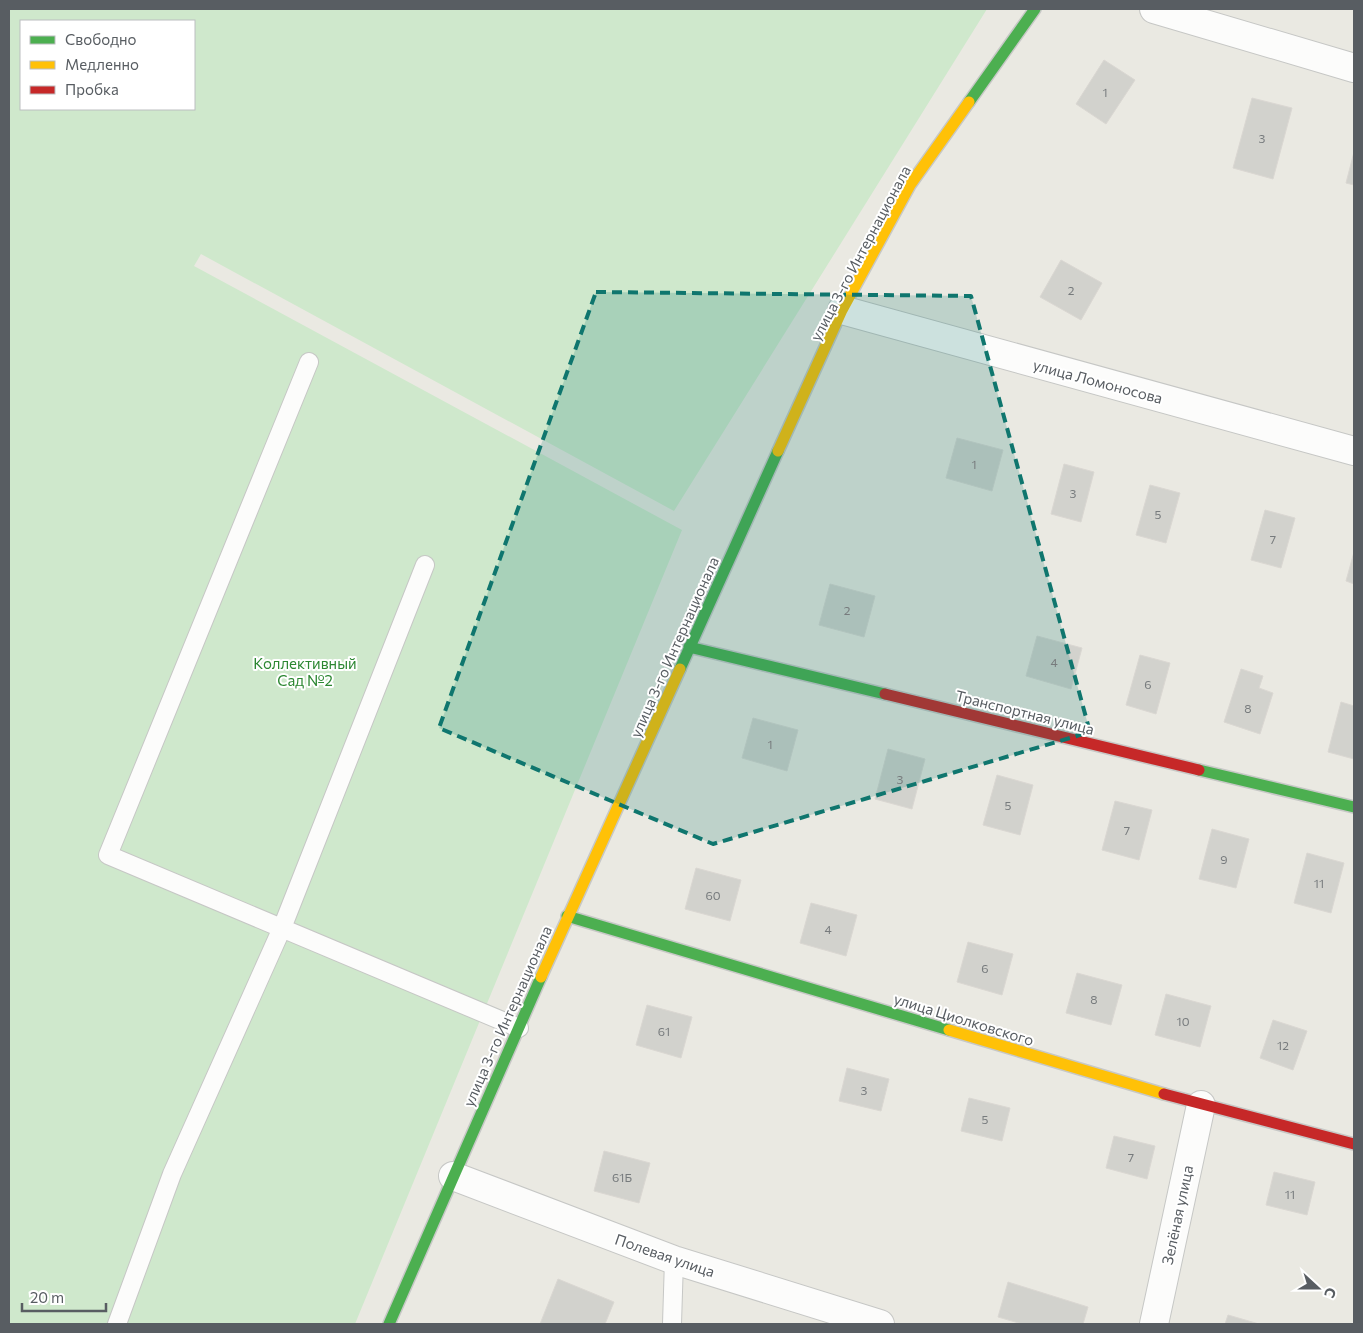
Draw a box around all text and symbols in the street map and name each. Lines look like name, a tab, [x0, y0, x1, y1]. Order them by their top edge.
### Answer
legend	[20, 20, 195, 110]
text: Свободно	[65, 30, 136, 48]
text: Медленно	[65, 55, 139, 73]
text: Пробка	[65, 80, 119, 98]
house number: 1	[1102, 85, 1108, 99]
house number: 3	[1259, 131, 1266, 145]
street label: улица 3-го Интернационала	[806, 162, 914, 344]
house number: 2	[1068, 283, 1075, 297]
street label: улица Ломоносова	[1031, 355, 1165, 407]
house number: 1	[971, 457, 977, 471]
house number: 3	[1070, 486, 1077, 500]
house number: 5	[1155, 507, 1162, 521]
house number: 7	[1270, 532, 1276, 546]
street label: улица 3-го Интернационала	[626, 554, 722, 740]
house number: 2	[844, 603, 851, 617]
park label: Коллективный Сад №2	[253, 654, 357, 689]
house number: 4	[1050, 655, 1058, 669]
house number: 6	[1144, 677, 1152, 691]
street label: Транспортная улица	[954, 686, 1096, 738]
house number: 8	[1244, 701, 1252, 715]
house number: 1	[767, 737, 773, 751]
house number: 3	[897, 772, 904, 786]
house number: 5	[1005, 798, 1012, 812]
house number: 7	[1124, 823, 1130, 837]
house number: 9	[1220, 852, 1228, 866]
house number: 11	[1314, 876, 1324, 890]
house number: 60	[705, 888, 721, 902]
house number: 4	[824, 922, 832, 936]
street label: улица 3-го Интернационала	[459, 923, 555, 1109]
house number: 6	[981, 961, 989, 975]
street label: улица Циолковского	[892, 989, 1036, 1049]
house number: 8	[1090, 992, 1098, 1006]
house number: 10	[1177, 1014, 1190, 1028]
house number: 61	[658, 1024, 670, 1038]
house number: 12	[1277, 1038, 1289, 1052]
house number: 3	[861, 1083, 868, 1097]
house number: 5	[982, 1112, 989, 1126]
house number: 7	[1128, 1150, 1134, 1164]
street label: Зелёная улица	[1158, 1164, 1196, 1266]
house number: 61Б	[612, 1170, 632, 1184]
house number: 11	[1285, 1187, 1295, 1201]
street label: Полевая улица	[613, 1230, 717, 1280]
north arrow	[1293, 1263, 1343, 1313]
scale bar	[22, 1280, 106, 1312]
text: С	[1321, 1285, 1340, 1300]
text: 20 m	[30, 1288, 64, 1306]

